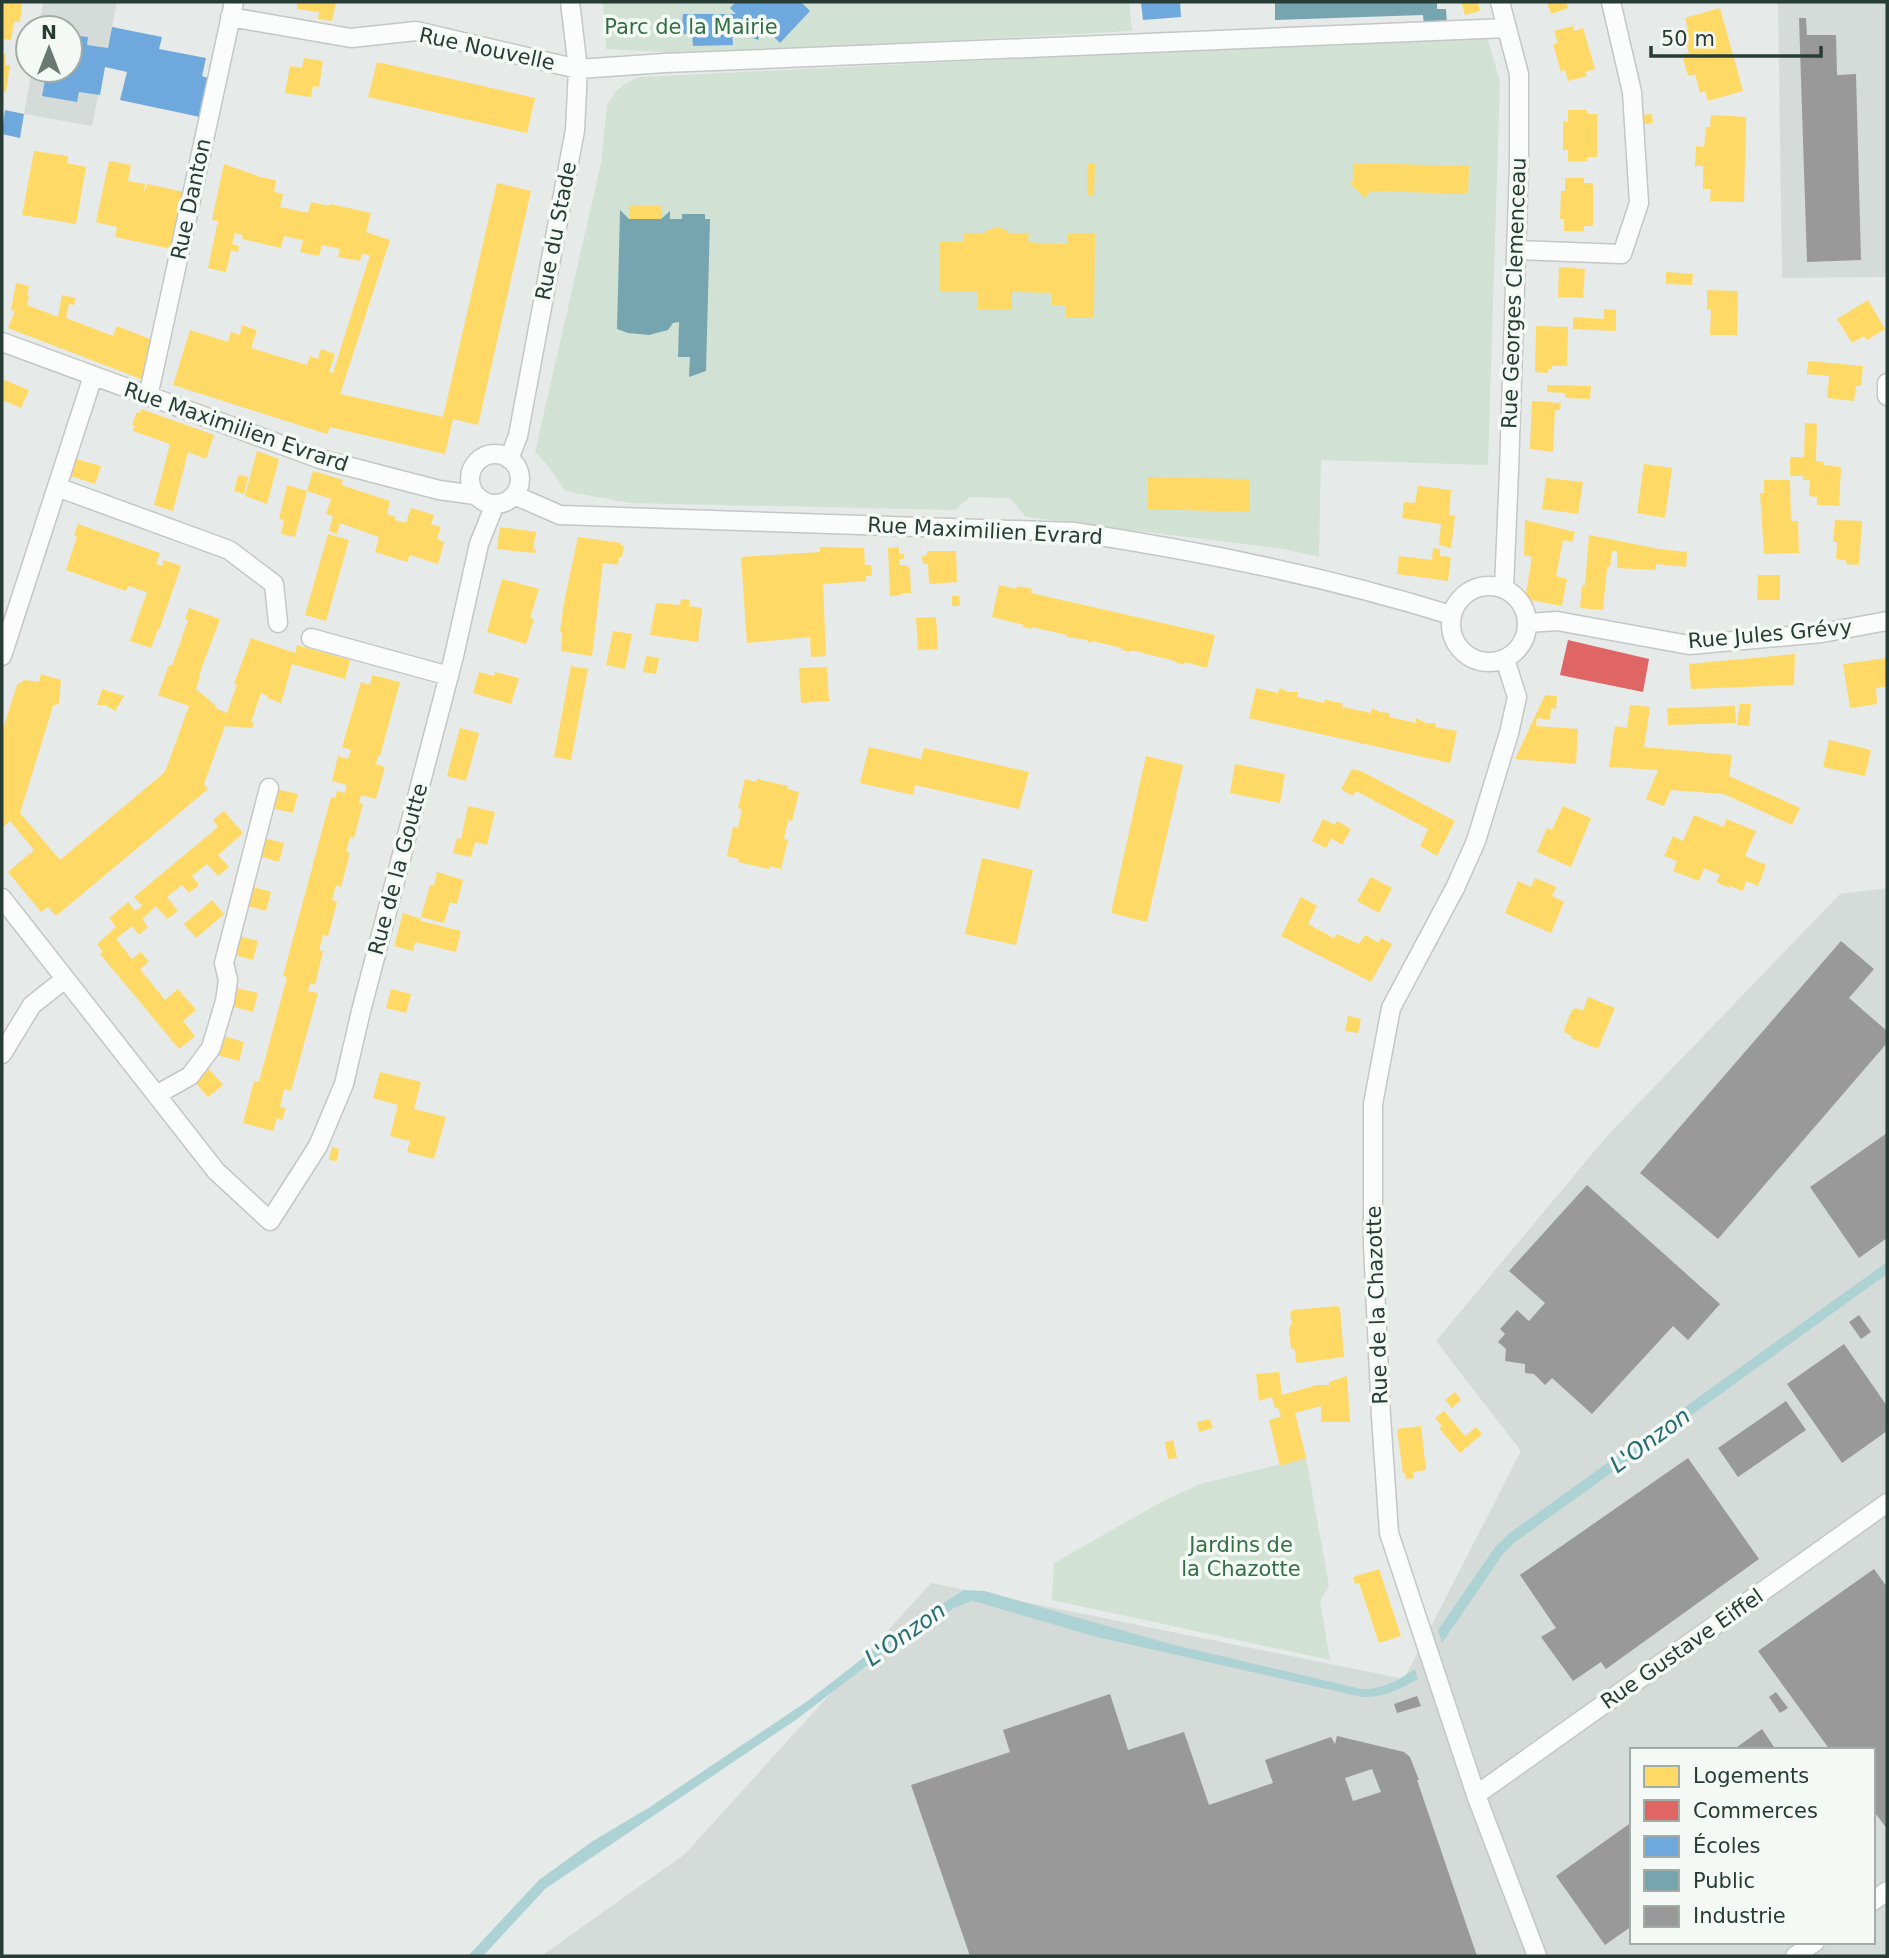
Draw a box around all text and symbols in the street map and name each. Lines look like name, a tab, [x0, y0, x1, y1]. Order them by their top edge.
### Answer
north arrow	[14, 14, 84, 84]
scale bar	[1651, 14, 1821, 58]
park label: Parc de la Mairie	[604, 15, 778, 39]
text: N	[41, 21, 57, 43]
street label: Rue Nouvelle	[417, 23, 557, 75]
text: 50 m	[1661, 27, 1715, 51]
street label: Rue Danton	[166, 136, 216, 262]
street label: Rue Georges Clemenceau	[1497, 157, 1531, 429]
street label: Rue du Stade	[531, 160, 581, 302]
street label: Rue Maximilien Evrard	[121, 377, 351, 477]
street label: Rue Maximilien Evrard	[867, 513, 1103, 549]
street label: Rue Jules Grévy	[1687, 615, 1853, 653]
street label: Rue de la Goutte	[364, 781, 432, 957]
street label: Rue de la Chazotte	[1362, 1205, 1392, 1405]
water label: L'Onzon	[1605, 1402, 1695, 1478]
park label: Jardins de la Chazotte	[1181, 1533, 1301, 1581]
street label: Rue Gustave Eiffel	[1596, 1584, 1768, 1714]
water label: L'Onzon	[860, 1597, 950, 1671]
legend	[1630, 1748, 1875, 1944]
text: Logements	[1693, 1764, 1809, 1788]
text: Commerces	[1693, 1799, 1818, 1823]
text: Écoles	[1693, 1833, 1760, 1858]
text: Public	[1693, 1869, 1755, 1893]
text: Industrie	[1693, 1904, 1786, 1928]

